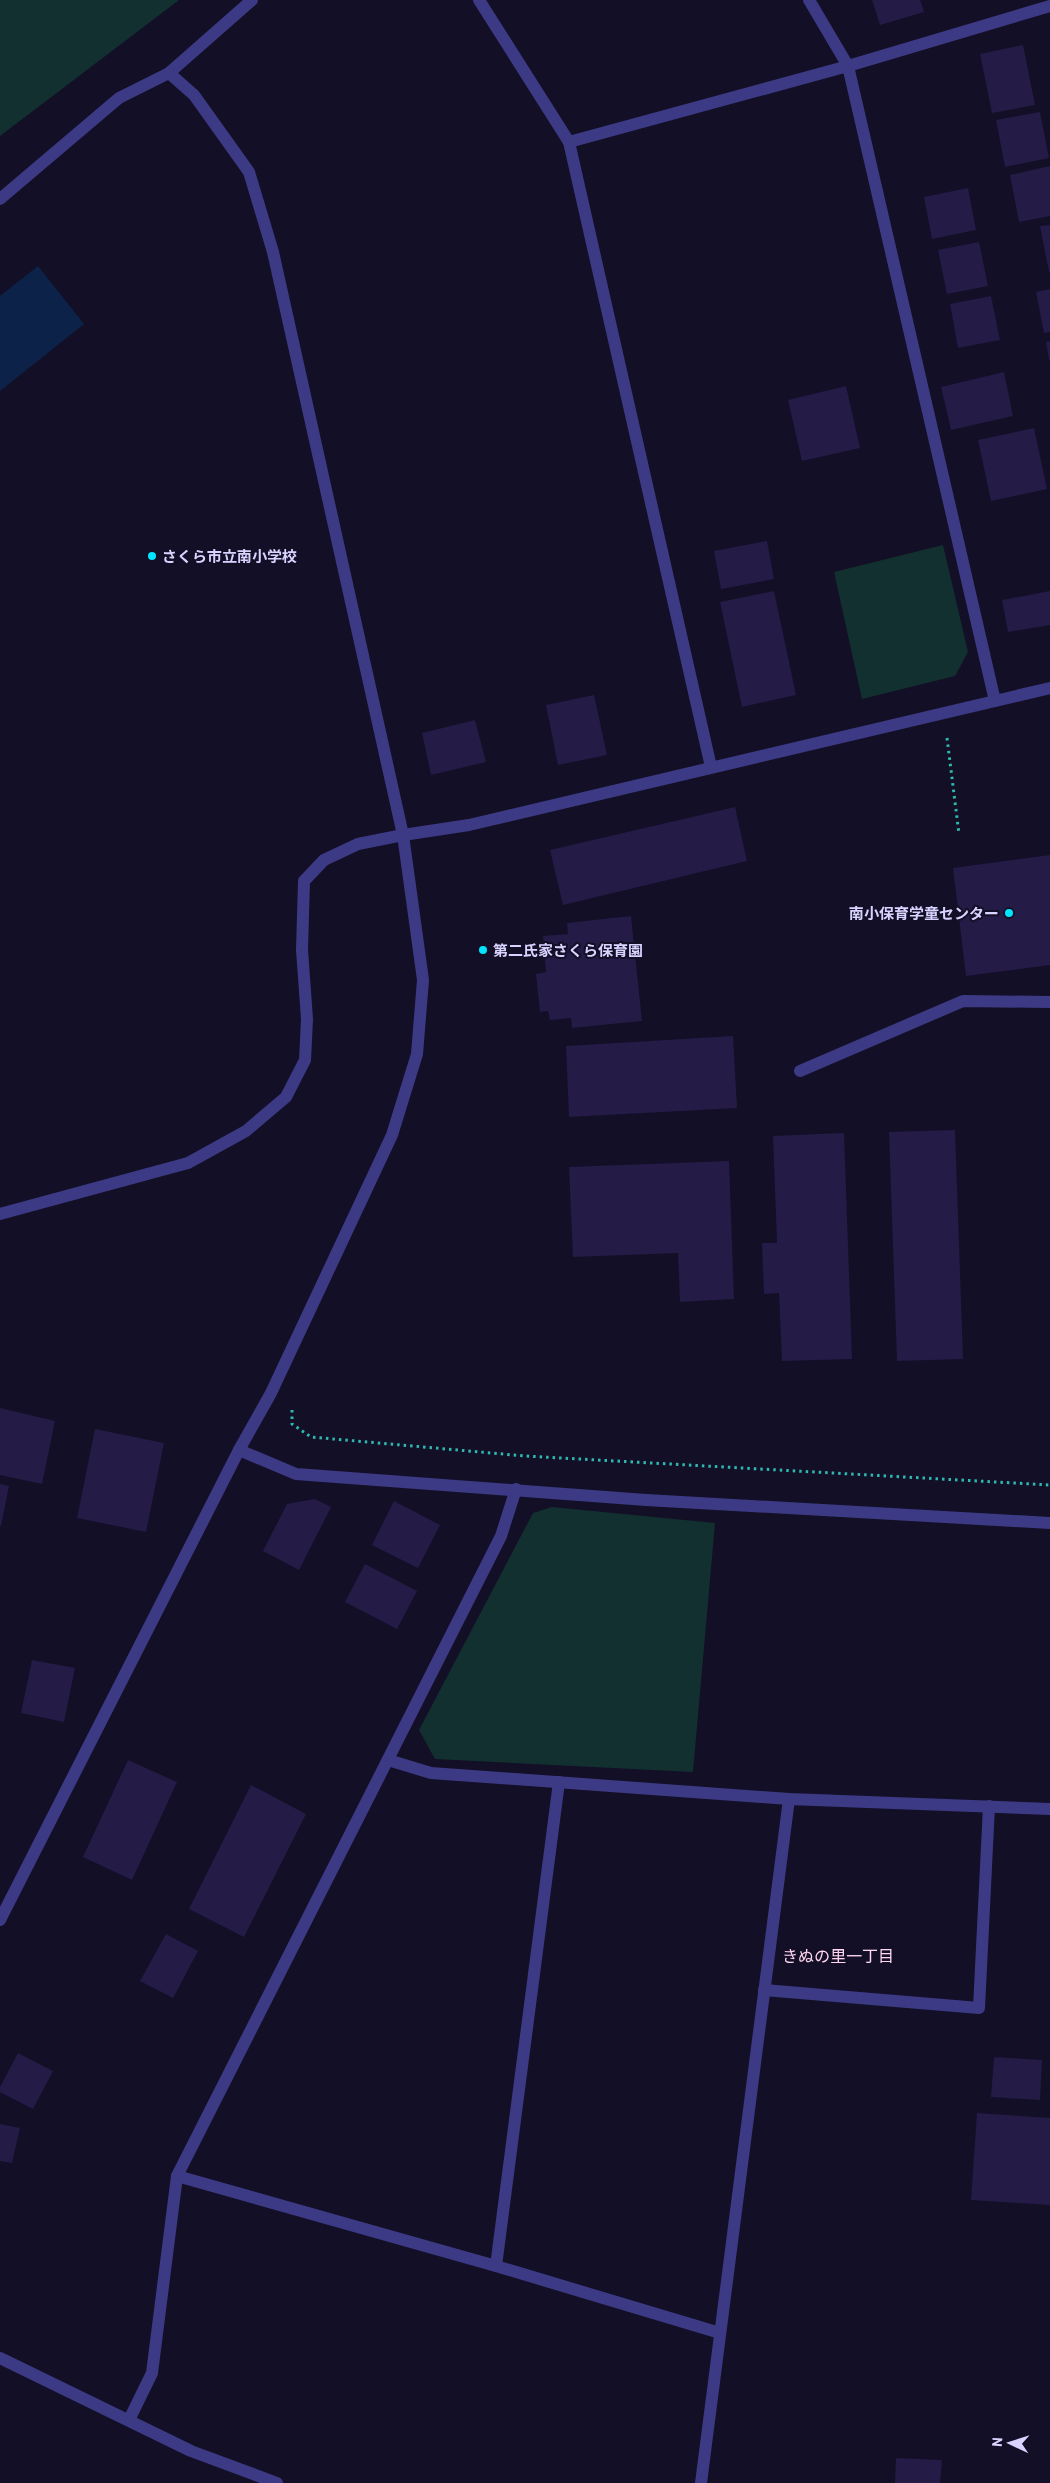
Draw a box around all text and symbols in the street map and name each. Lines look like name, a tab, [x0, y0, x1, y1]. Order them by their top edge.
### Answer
place label: さくら市立南小学校	[162, 547, 297, 565]
marker: さくら市立南小学校	[146, 550, 158, 562]
place label: 南小保育学童センター	[849, 904, 999, 922]
marker: 南小保育学童センター	[1003, 907, 1015, 919]
place label: 第二氏家さくら保育園	[493, 941, 643, 959]
marker: 第二氏家さくら保育園	[477, 944, 489, 956]
district label: きぬの里一丁目	[782, 1946, 894, 1965]
north arrow	[985, 2418, 1035, 2468]
text: N	[988, 2437, 1005, 2447]

